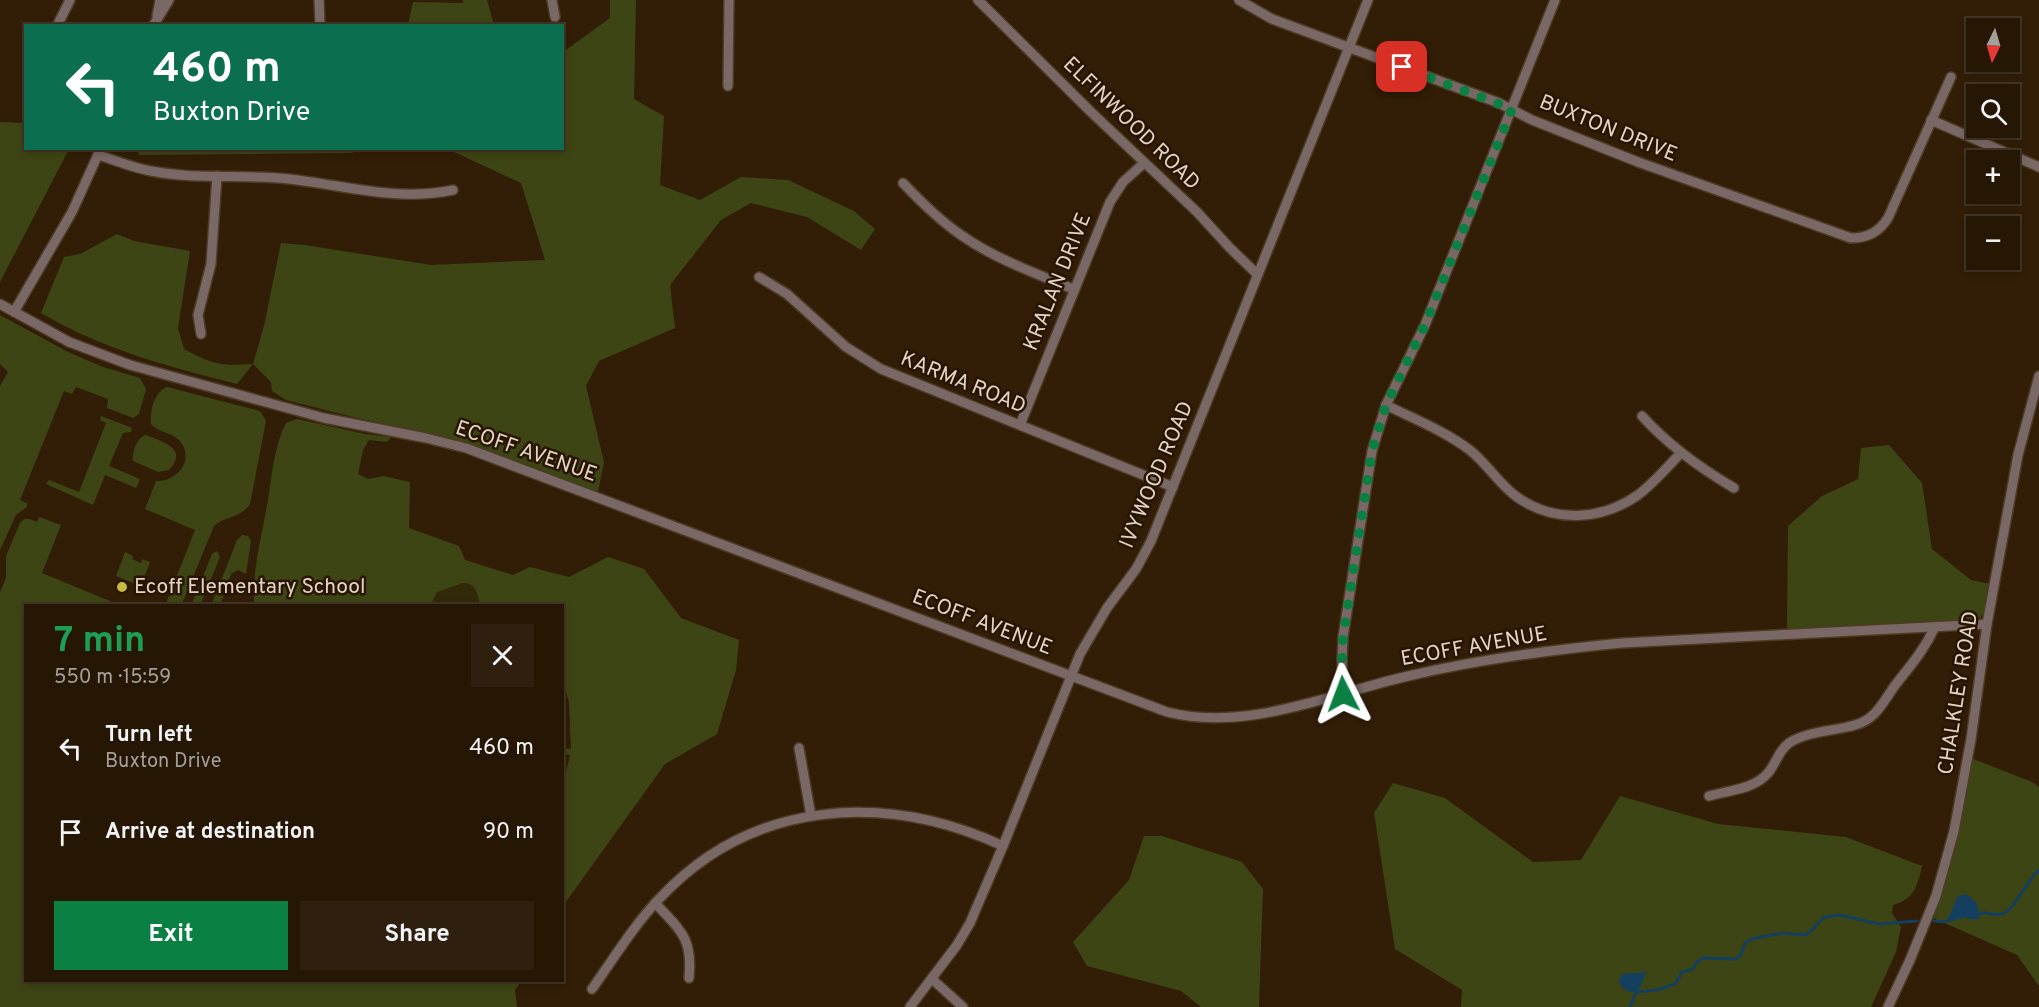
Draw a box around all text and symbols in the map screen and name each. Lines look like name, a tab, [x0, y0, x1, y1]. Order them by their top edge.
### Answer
north arrow	[1966, 18, 2020, 72]
map controls	[1966, 18, 2020, 270]
pin	[1376, 41, 1427, 92]
text: 460 m	[153, 44, 281, 97]
icon: left	[54, 48, 132, 126]
icon: arrive	[1385, 50, 1418, 83]
street label: ELFINWOOD ROAD	[1057, 52, 1205, 196]
button: search	[1966, 84, 2020, 138]
street label: BUXTON DRIVE	[1535, 89, 1681, 169]
text: Buxton Drive	[153, 96, 310, 130]
button: +	[1966, 150, 2020, 204]
street label: KRALAN DRIVE	[1018, 209, 1098, 355]
button: −	[1966, 216, 2020, 270]
street label: KARMA ROAD	[896, 346, 1030, 420]
street label: IVYWOOD ROAD	[1114, 397, 1200, 553]
street label: ECOFF AVENUE	[452, 415, 600, 489]
place label: Ecoff Elementary School	[134, 574, 366, 601]
marker: Ecoff Elementary School	[115, 580, 129, 594]
street label: ECOFF AVENUE	[908, 584, 1056, 662]
street label: CHALKLEY ROAD	[1933, 609, 1985, 777]
text: 7 min	[54, 619, 145, 665]
street label: ECOFF AVENUE	[1399, 621, 1549, 673]
button: close	[471, 624, 534, 687]
position arrow	[1311, 662, 1375, 726]
text: 550 m · 15:59	[54, 665, 171, 691]
text: Turn left	[105, 722, 193, 749]
icon: left	[54, 732, 87, 765]
text: 460 m	[469, 735, 534, 762]
text: Buxton Drive	[105, 749, 221, 775]
icon: arrive	[54, 816, 87, 849]
text: Arrive at destination	[105, 819, 315, 846]
text: 90 m	[483, 819, 534, 846]
button: Exit	[54, 901, 288, 970]
button: Share	[300, 901, 534, 970]

